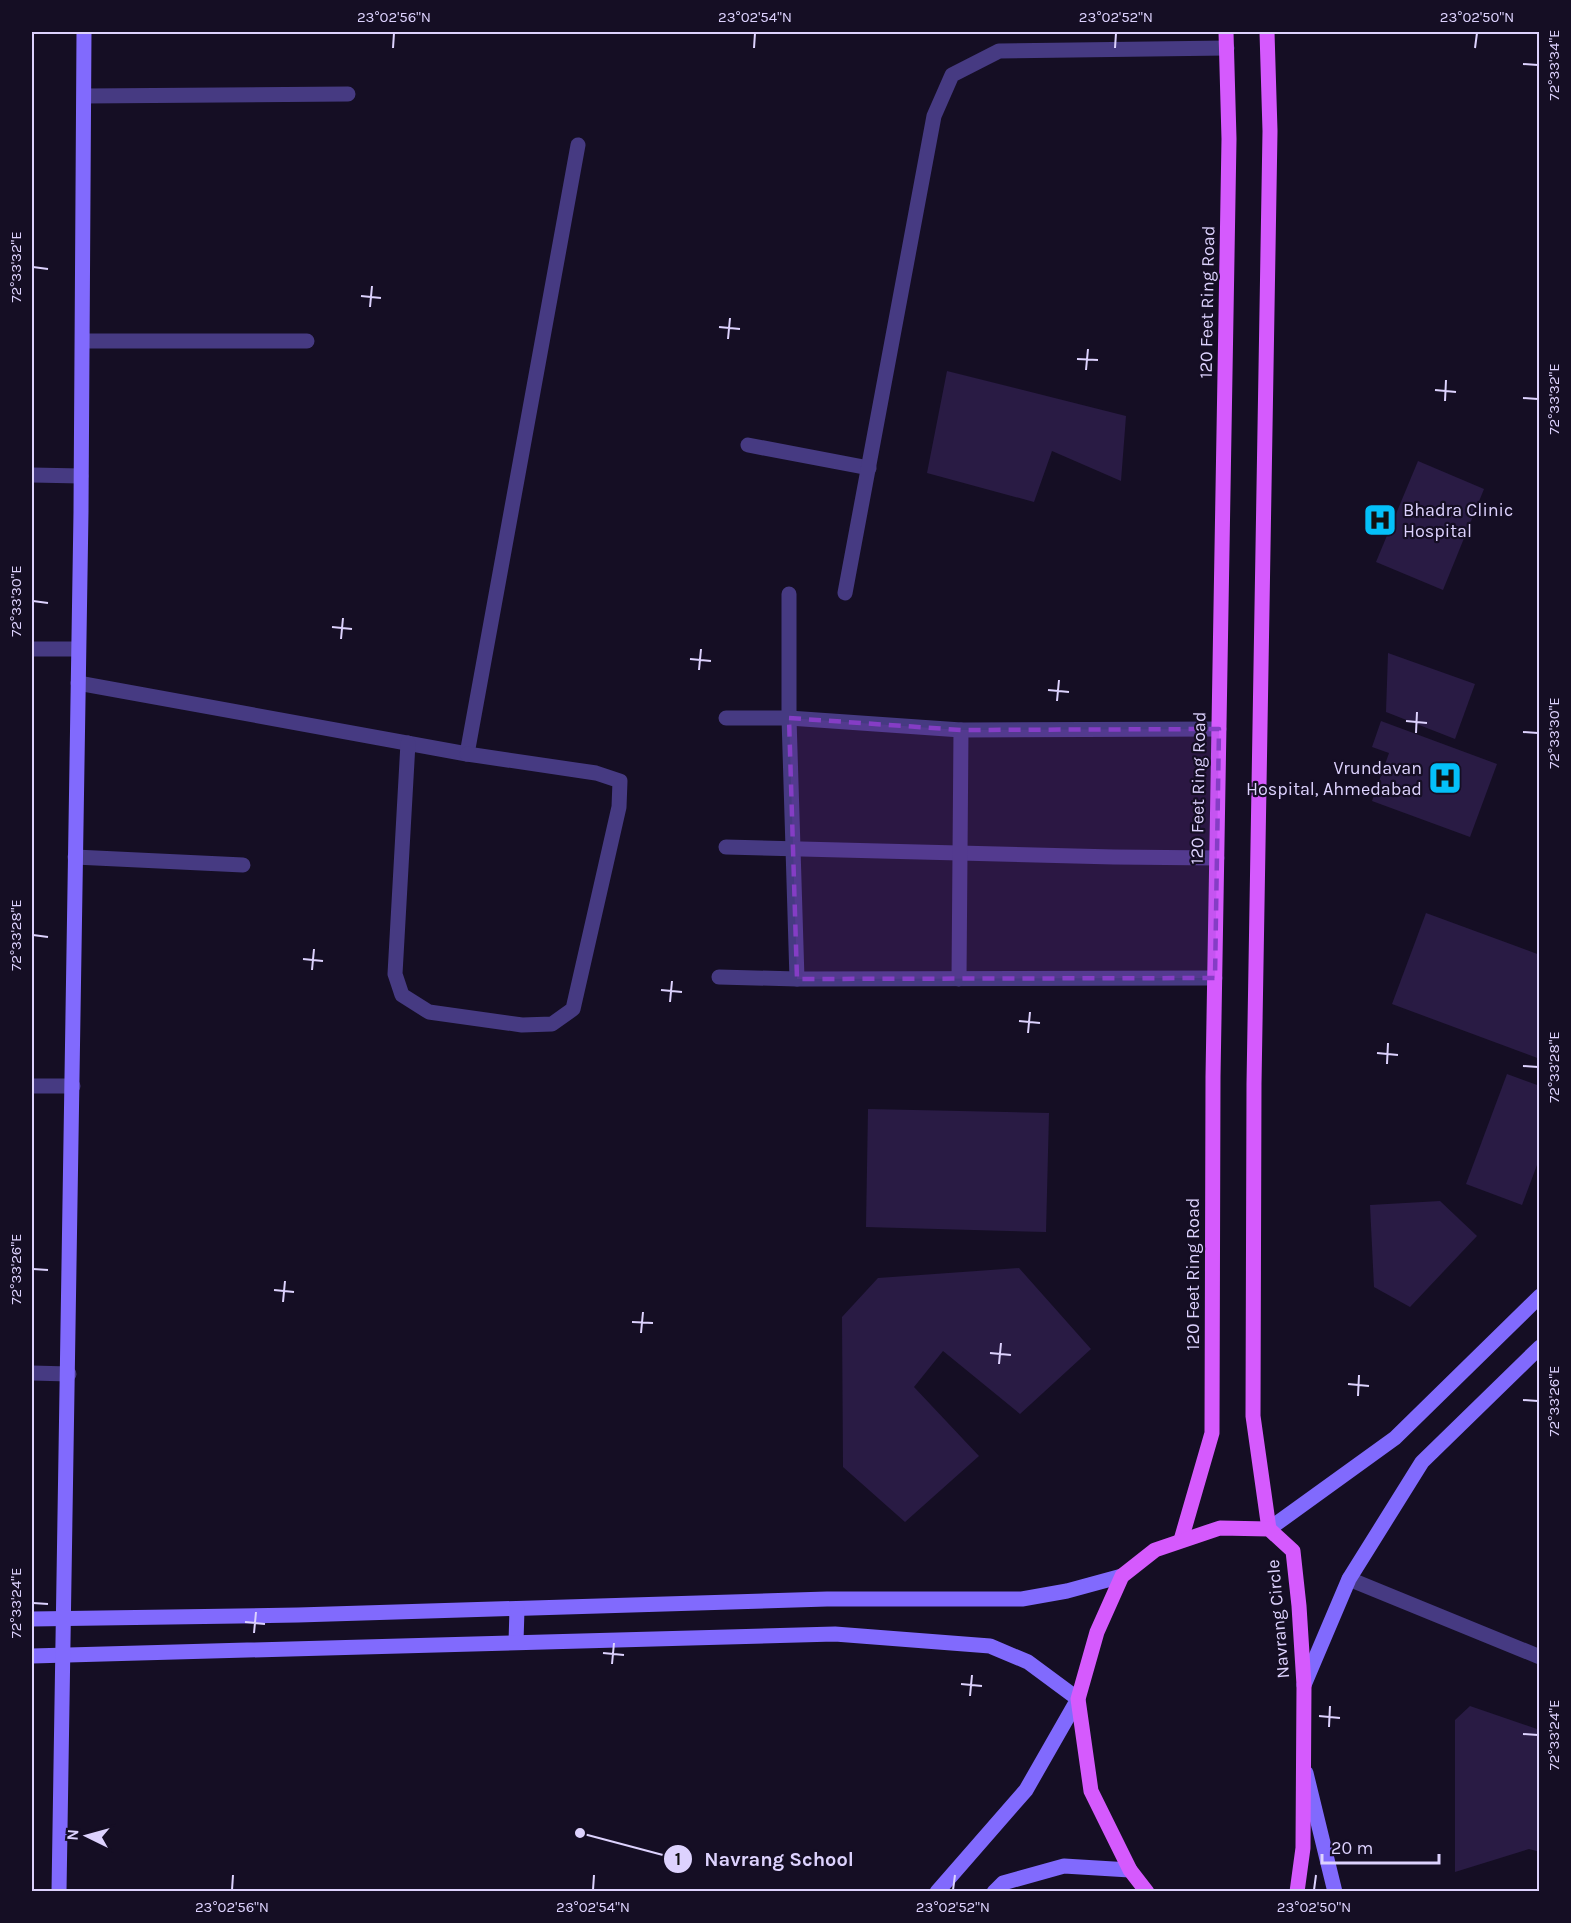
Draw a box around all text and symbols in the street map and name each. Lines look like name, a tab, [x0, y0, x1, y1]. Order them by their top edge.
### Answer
text: 23°02'56"N	[357, 8, 431, 26]
text: 23°02'54"N	[718, 8, 792, 26]
text: 23°02'52"N	[1079, 8, 1153, 26]
text: 23°02'50"N	[1440, 8, 1514, 26]
text: 72°33'34"E	[1545, 30, 1563, 100]
street label: 120 Feet Ring Road	[1195, 225, 1219, 379]
text: 72°33'32"E	[7, 231, 25, 303]
text: 72°33'32"E	[1545, 363, 1563, 435]
place label: Bhadra Clinic Hospital	[1403, 499, 1513, 542]
hospital icon: Bhadra Clinic Hospital	[1362, 502, 1398, 538]
text: 72°33'30"E	[7, 565, 25, 637]
text: 72°33'30"E	[1545, 697, 1563, 769]
street label: 120 Feet Ring Road	[1186, 711, 1210, 865]
place label: Vrundavan Hospital, Ahmedabad	[1246, 757, 1422, 800]
hospital icon: Vrundavan Hospital, Ahmedabad	[1427, 760, 1463, 796]
text: 72°33'28"E	[7, 899, 25, 971]
text: 72°33'28"E	[1545, 1031, 1563, 1103]
street label: 120 Feet Ring Road	[1182, 1198, 1204, 1350]
text: 72°33'26"E	[7, 1234, 25, 1304]
text: 72°33'26"E	[1545, 1366, 1563, 1436]
street label: Navrang Circle	[1262, 1559, 1294, 1679]
text: 72°33'24"E	[7, 1568, 25, 1638]
text: 72°33'24"E	[1545, 1700, 1563, 1770]
north arrow	[57, 1806, 117, 1866]
scale bar	[1322, 1827, 1439, 1865]
text: N	[63, 1828, 83, 1841]
text: 20 m	[1331, 1837, 1373, 1859]
callout: Navrang School	[663, 1840, 866, 1878]
text: 1	[675, 1848, 681, 1870]
text: Navrang School	[704, 1848, 854, 1871]
text: 23°02'56"N	[195, 1898, 269, 1916]
text: 23°02'54"N	[556, 1898, 630, 1916]
text: 23°02'52"N	[916, 1898, 990, 1916]
text: 23°02'50"N	[1277, 1898, 1351, 1916]

